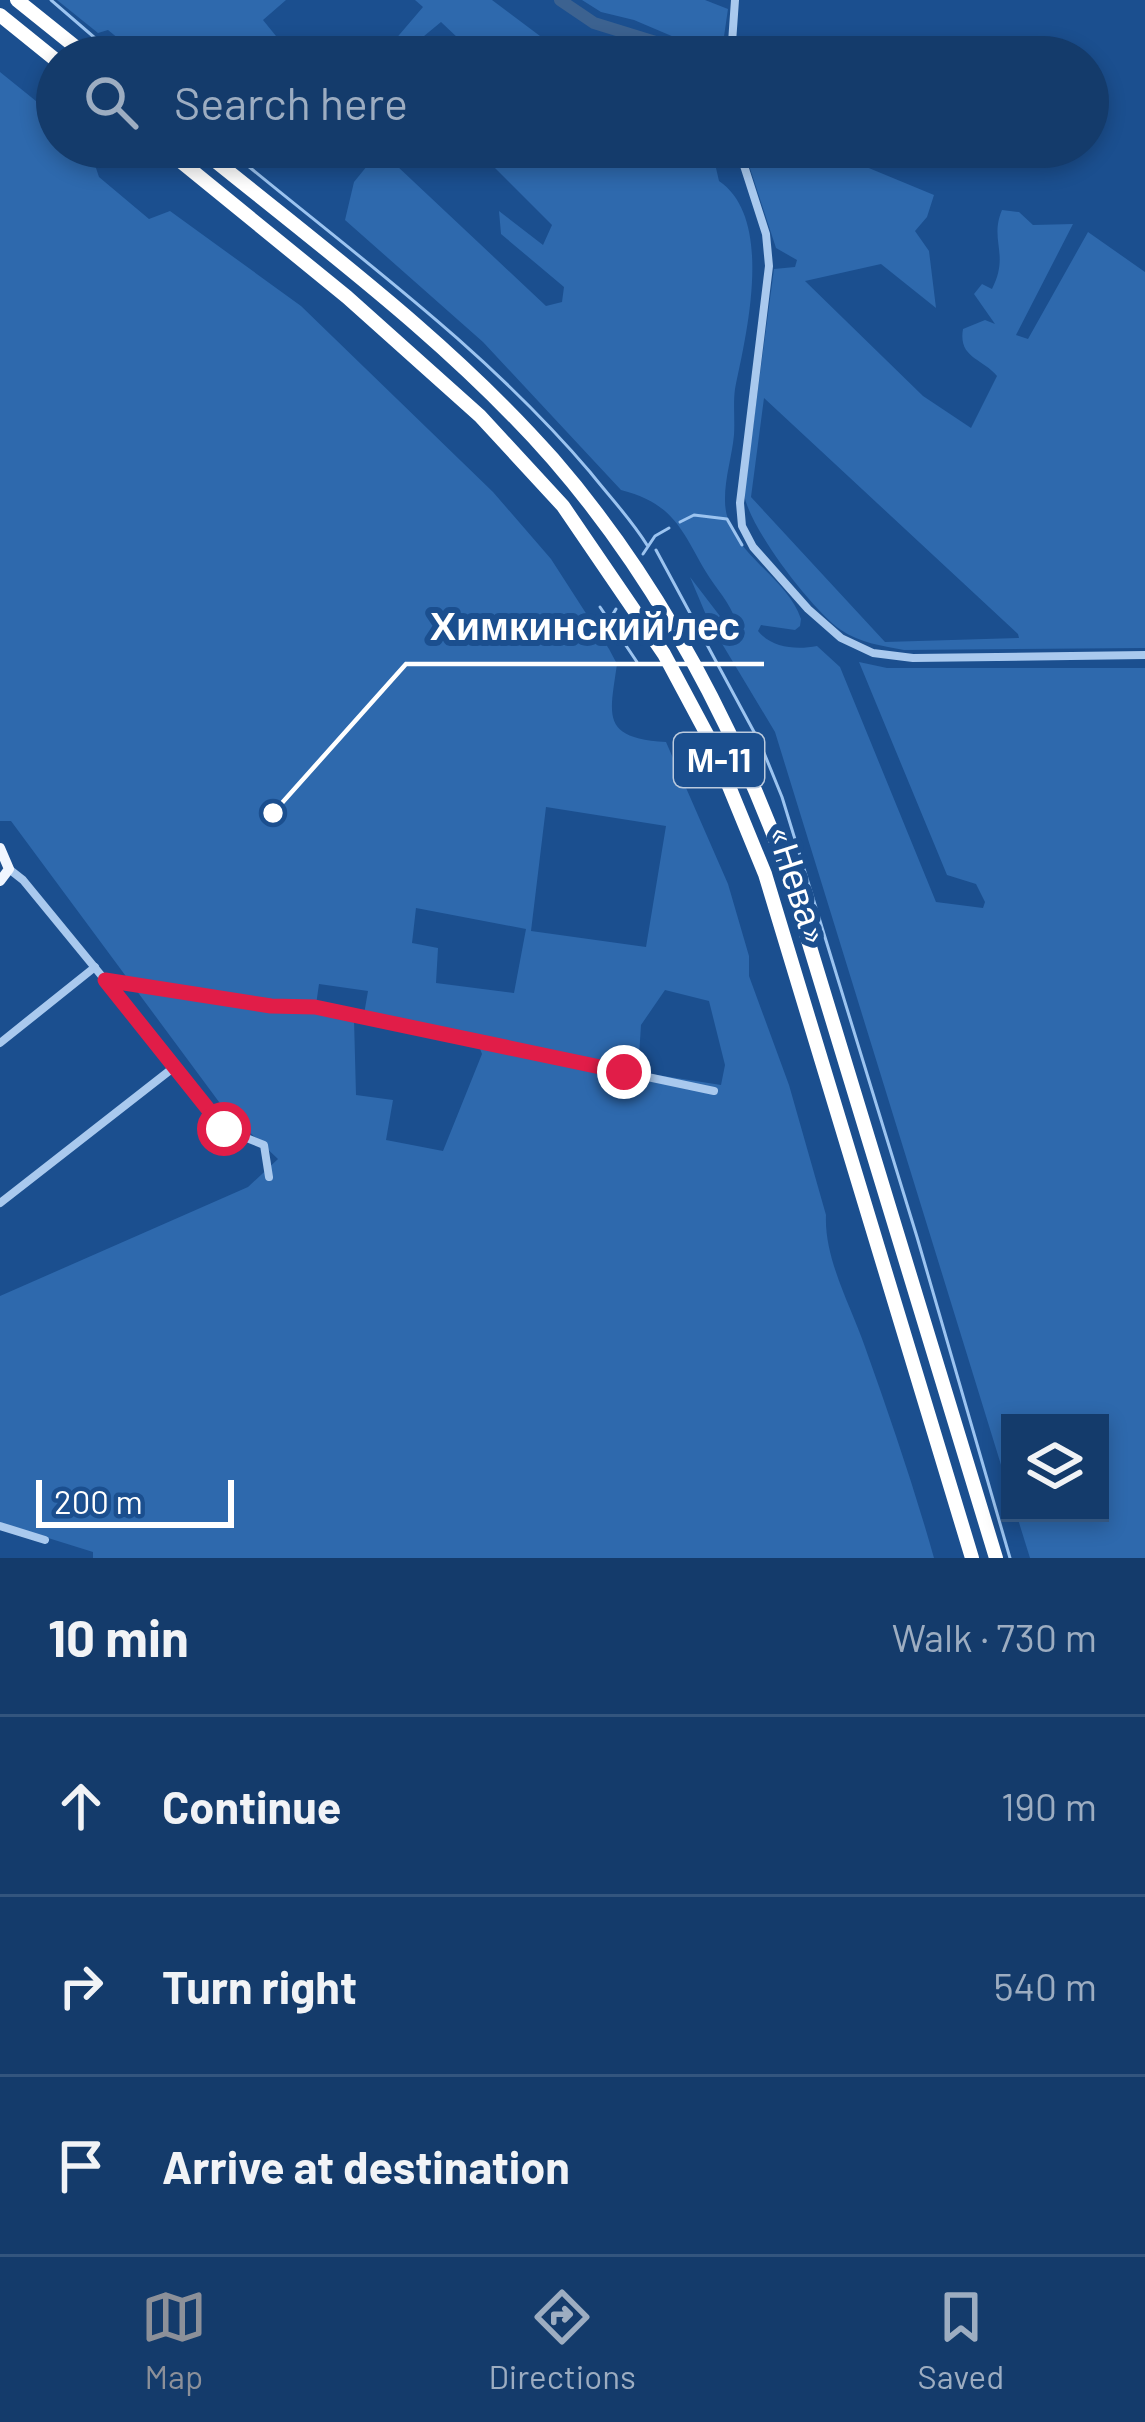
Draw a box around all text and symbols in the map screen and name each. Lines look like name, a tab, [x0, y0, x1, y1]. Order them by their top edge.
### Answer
search box	[36, 36, 1109, 168]
icon: search	[78, 69, 144, 135]
text: Search here	[174, 75, 408, 129]
callout: Химкинский лес	[406, 589, 764, 664]
text: Химкинский лес	[430, 601, 740, 648]
road number: М-11	[674, 733, 764, 787]
street label: «Нева»	[760, 819, 839, 950]
route end	[597, 1045, 651, 1099]
route start	[197, 1102, 251, 1156]
map controls	[1001, 1414, 1109, 1522]
button: layers	[1001, 1414, 1109, 1522]
scale bar	[36, 1474, 234, 1527]
text: 200 m	[54, 1481, 143, 1521]
text: 10 min	[48, 1606, 189, 1667]
text: Walk · 730 m	[892, 1613, 1097, 1660]
icon: ahead	[48, 1773, 114, 1839]
text: Continue	[162, 1779, 341, 1833]
text: 190 m	[1001, 1782, 1097, 1829]
icon: right	[48, 1953, 114, 2019]
text: Turn right	[162, 1959, 357, 2013]
text: 540 m	[993, 1962, 1097, 2009]
icon: arrive	[48, 2133, 114, 2199]
text: Arrive at destination	[162, 2139, 570, 2193]
tab: Map	[141, 2284, 207, 2396]
tab: Directions	[488, 2284, 636, 2396]
tab: Saved	[918, 2284, 1004, 2396]

